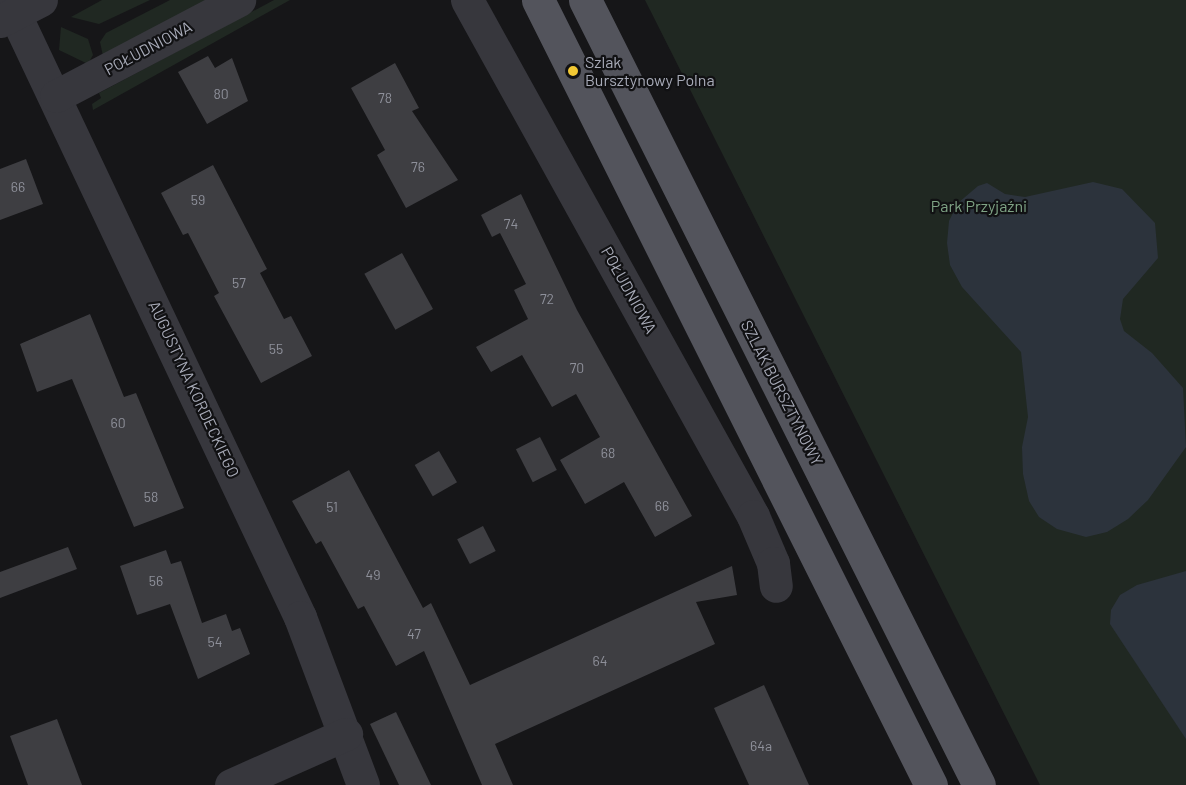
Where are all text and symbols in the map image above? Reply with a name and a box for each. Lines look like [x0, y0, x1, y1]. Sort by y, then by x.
street label: POŁUDNIOWA [101, 17, 195, 79]
place label: Szlak Bursztynowy Polna [585, 52, 715, 90]
marker: Szlak Bursztynowy Polna [566, 64, 580, 78]
house number: 80 [213, 86, 229, 102]
house number: 78 [378, 90, 392, 106]
house number: 76 [411, 159, 425, 175]
house number: 66 [11, 179, 25, 195]
house number: 59 [191, 192, 205, 208]
park label: Park Przyjaźni [931, 196, 1027, 216]
house number: 74 [504, 216, 518, 232]
street label: POŁUDNIOWA [597, 243, 661, 337]
house number: 57 [232, 275, 246, 291]
house number: 72 [540, 291, 554, 307]
street label: AUGUSTYNA KORDECKIEGO [145, 298, 243, 480]
street label: SZLAK BURSZTYNOWY [737, 317, 827, 469]
house number: 55 [269, 341, 283, 357]
house number: 70 [570, 360, 584, 376]
house number: 60 [110, 415, 126, 431]
house number: 68 [601, 445, 615, 461]
house number: 58 [144, 489, 158, 505]
house number: 66 [655, 498, 669, 514]
house number: 51 [326, 499, 338, 515]
house number: 49 [365, 567, 381, 583]
house number: 56 [149, 573, 163, 589]
house number: 47 [407, 626, 421, 642]
house number: 54 [208, 634, 222, 650]
house number: 64 [593, 653, 607, 669]
house number: 64a [750, 738, 772, 754]

